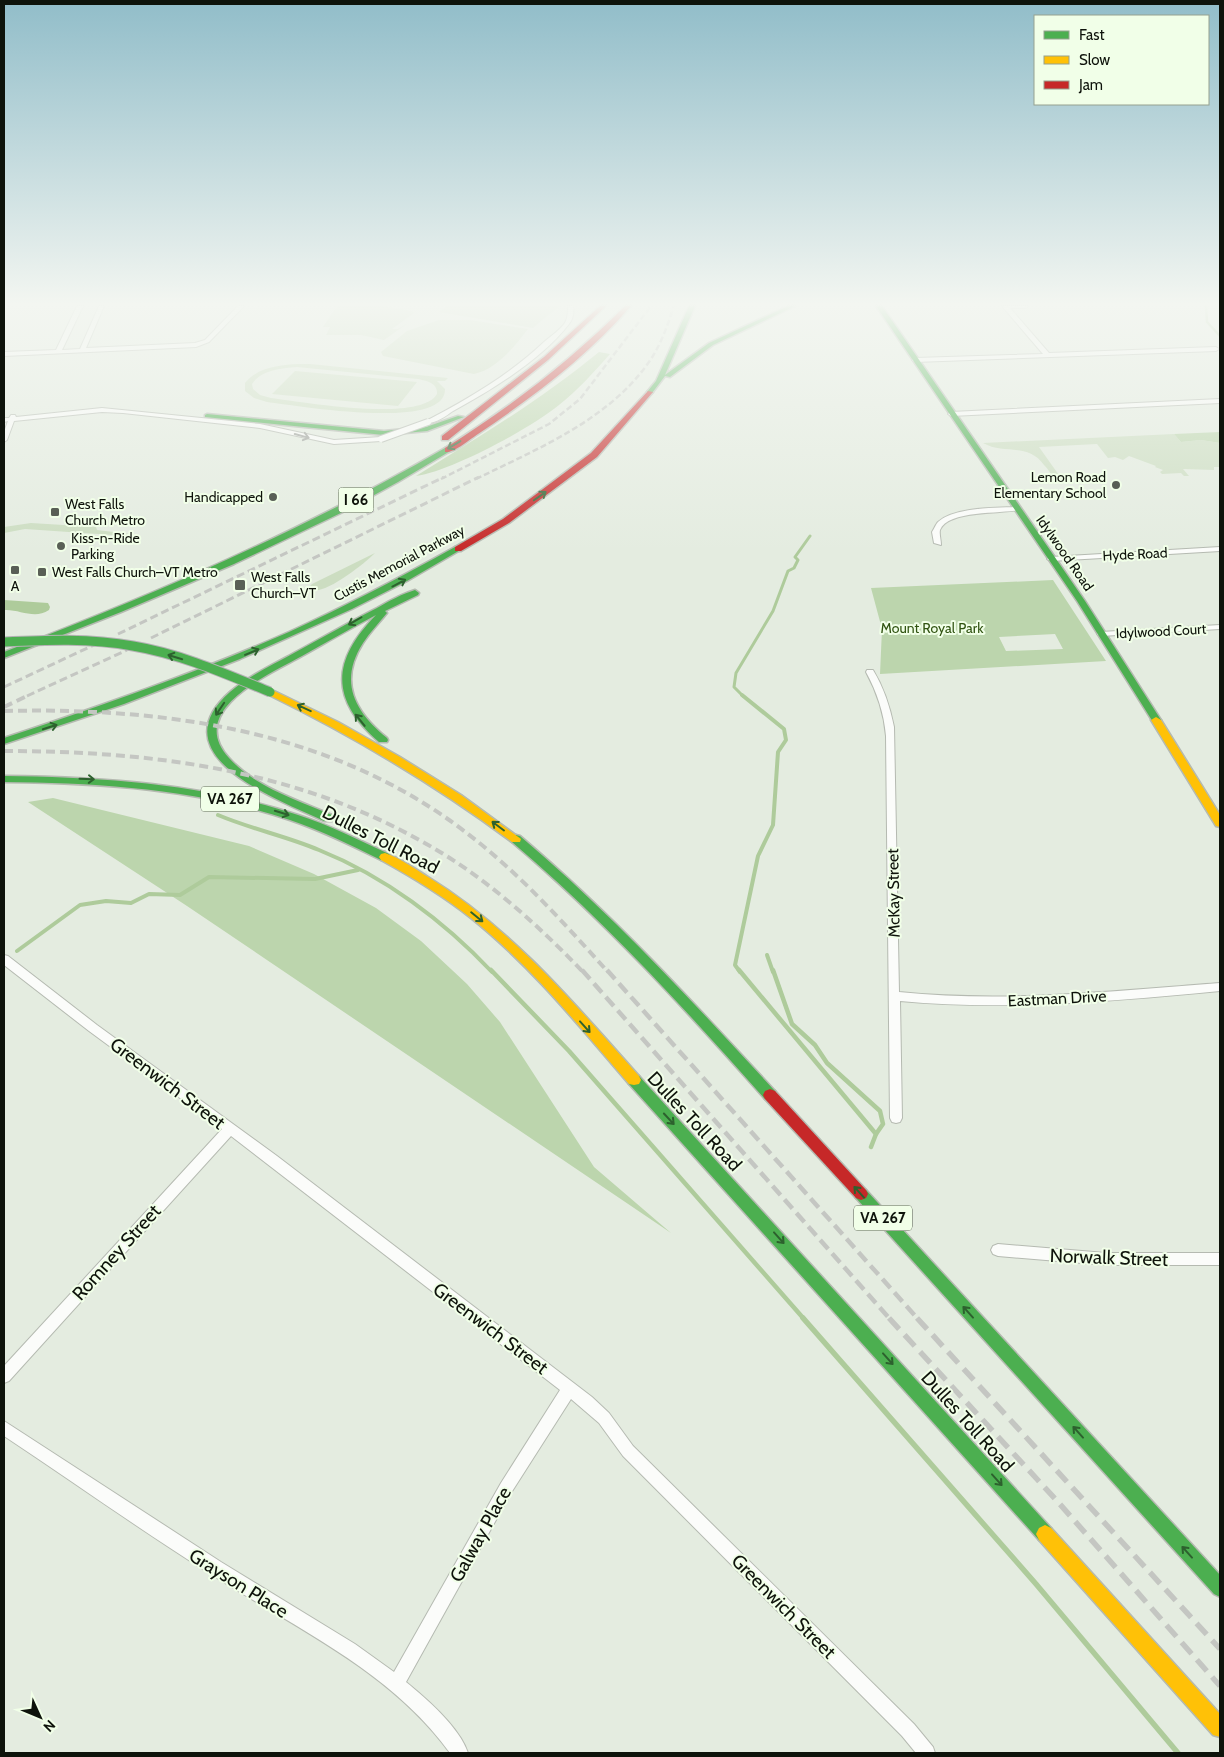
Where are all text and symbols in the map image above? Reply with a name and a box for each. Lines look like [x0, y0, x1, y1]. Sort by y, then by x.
legend [1034, 15, 1209, 105]
text: Fast [1079, 26, 1104, 44]
text: Slow [1079, 51, 1110, 69]
text: Jam [1078, 76, 1103, 94]
one-way arrow [294, 432, 310, 441]
one-way arrow [448, 441, 462, 451]
place label: Lemon Road Elementary School [994, 468, 1107, 502]
marker: Lemon Road Elementary School [1110, 479, 1122, 491]
place label: Handicapped [184, 488, 263, 506]
road number: I 66 [338, 488, 374, 512]
marker: Handicapped [267, 491, 279, 503]
one-way arrow [533, 491, 547, 501]
place label: West Falls Church Metro [65, 495, 145, 529]
marker: West Falls Church Metro [49, 506, 61, 518]
street label: Idylwood Road [1032, 512, 1098, 594]
street label: Custis Memorial Parkway [330, 521, 468, 605]
place label: Kiss-n-Ride Parking [71, 529, 140, 563]
marker: Kiss-n-Ride Parking [55, 540, 67, 552]
street label: Hyde Road [1102, 543, 1168, 565]
place label: West Falls Church–VT Metro [52, 563, 218, 581]
marker: A [9, 564, 21, 576]
marker: West Falls Church–VT Metro [36, 566, 48, 578]
place label: West Falls Church–VT [251, 568, 317, 602]
place label: A [11, 577, 20, 595]
marker: West Falls Church–VT [233, 578, 247, 592]
one-way arrow [391, 578, 406, 588]
one-way arrow [349, 617, 363, 627]
park label: Mount Royal Park [881, 619, 984, 637]
street label: Idylwood Court [1115, 620, 1207, 642]
one-way arrow [244, 646, 259, 656]
one-way arrow [167, 651, 183, 661]
one-way arrow [215, 701, 225, 715]
one-way arrow [297, 703, 312, 712]
one-way arrow [355, 713, 366, 726]
one-way arrow [42, 721, 58, 731]
one-way arrow [79, 775, 95, 784]
road number: VA 267 [201, 786, 259, 812]
street label: Dulles Toll Road [319, 800, 443, 879]
one-way arrow [273, 808, 289, 818]
one-way arrow [491, 821, 505, 831]
street label: McKay Street [883, 848, 904, 938]
one-way arrow [471, 912, 484, 923]
street label: Eastman Drive [1007, 986, 1107, 1011]
one-way arrow [580, 1020, 591, 1033]
street label: Greenwich Street [106, 1033, 230, 1135]
street label: Dulles Toll Road [643, 1067, 747, 1176]
one-way arrow [663, 1112, 675, 1125]
one-way arrow [853, 1185, 865, 1198]
street label: Romney Street [67, 1199, 166, 1305]
road number: VA 267 [854, 1206, 912, 1230]
one-way arrow [773, 1232, 785, 1245]
street label: Norwalk Street [1049, 1244, 1169, 1271]
street label: Greenwich Street [429, 1278, 553, 1380]
one-way arrow [962, 1305, 974, 1318]
one-way arrow [882, 1353, 894, 1366]
street label: Dulles Toll Road [916, 1366, 1019, 1477]
one-way arrow [1072, 1425, 1084, 1438]
one-way arrow [991, 1473, 1003, 1486]
street label: Galway Place [445, 1482, 516, 1586]
street label: Grayson Place [185, 1544, 293, 1623]
one-way arrow [1181, 1545, 1193, 1558]
street label: Greenwich Street [727, 1549, 841, 1664]
north arrow [15, 1692, 65, 1742]
text: N [39, 1716, 59, 1736]

